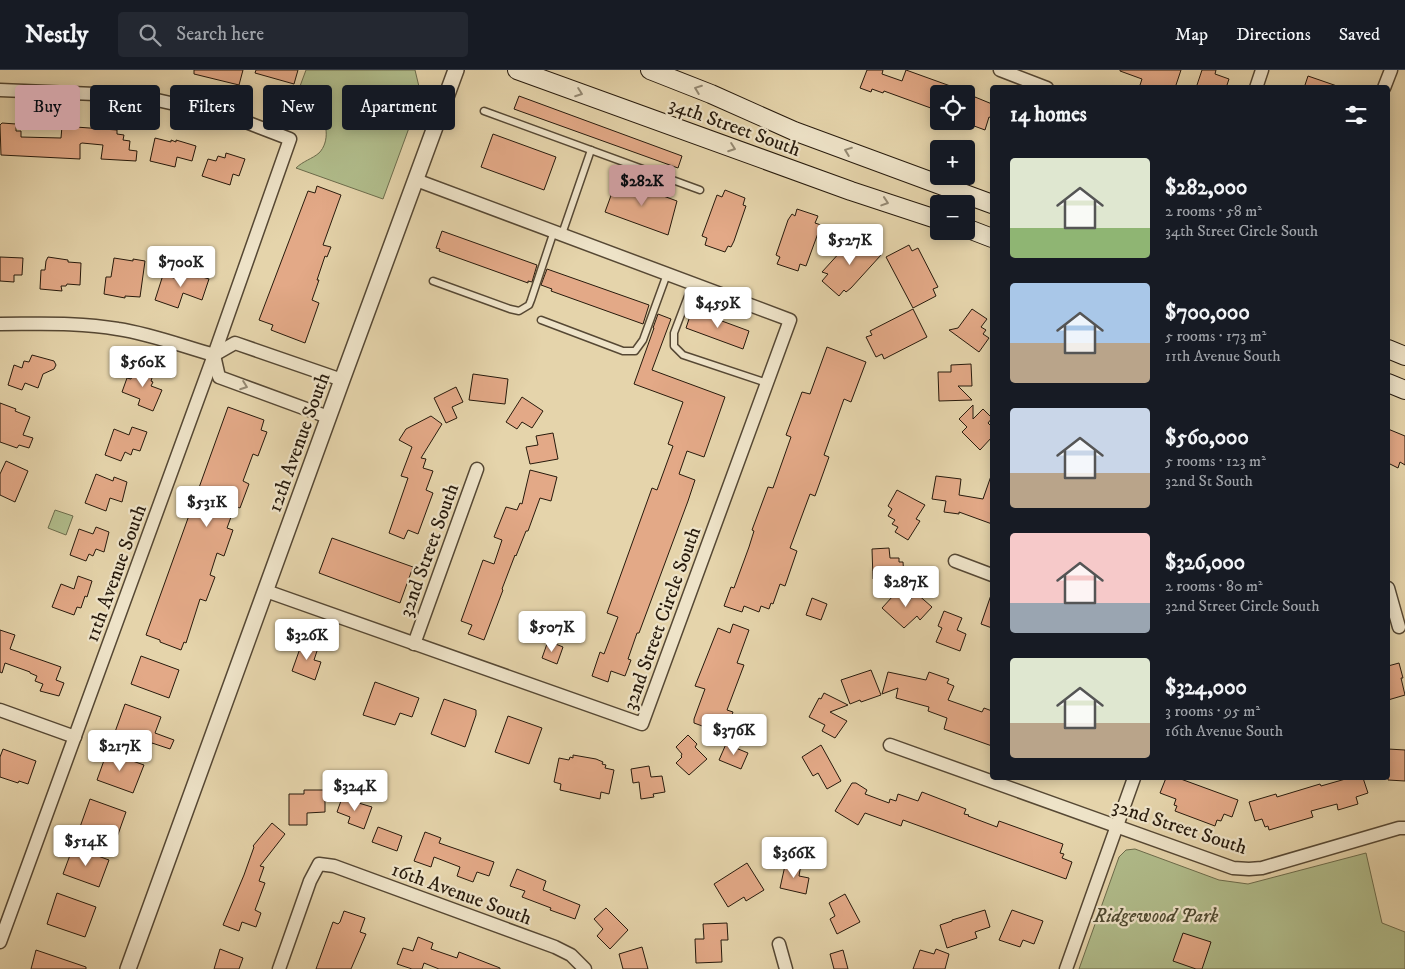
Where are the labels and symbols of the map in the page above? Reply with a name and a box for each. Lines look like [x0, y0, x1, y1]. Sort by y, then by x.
one-way arrow [694, 84, 703, 95]
one-way arrow [575, 87, 583, 97]
street label: 34th Street South [665, 92, 804, 163]
one-way arrow [727, 142, 736, 152]
one-way arrow [844, 147, 853, 157]
pin: $282K [607, 164, 677, 207]
one-way arrow [881, 197, 889, 207]
pin: $527K [815, 224, 885, 266]
pin: $700K [146, 246, 216, 288]
pin: $459K [683, 286, 753, 329]
pin: $560K [108, 346, 178, 388]
street label: 12th Avenue South [263, 369, 336, 516]
one-way arrow [239, 380, 248, 390]
street label: 32nd Street South [394, 480, 465, 621]
pin: $531K [172, 486, 242, 528]
street label: 11th Avenue South [80, 501, 153, 646]
street label: 32nd Street Circle South [618, 523, 707, 714]
pin: $287K [871, 566, 941, 608]
pin: $507K [517, 610, 587, 653]
pin: $326K [272, 618, 342, 661]
pin: $376K [699, 714, 769, 756]
pin: $217K [85, 730, 155, 772]
pin: $324K [320, 770, 390, 812]
street label: 32nd Street South [1109, 794, 1251, 861]
pin: $514K [51, 824, 121, 867]
pin: $366K [759, 836, 829, 879]
street label: 16th Avenue South [388, 857, 536, 932]
park label: Ridgewood Park [1093, 904, 1219, 929]

